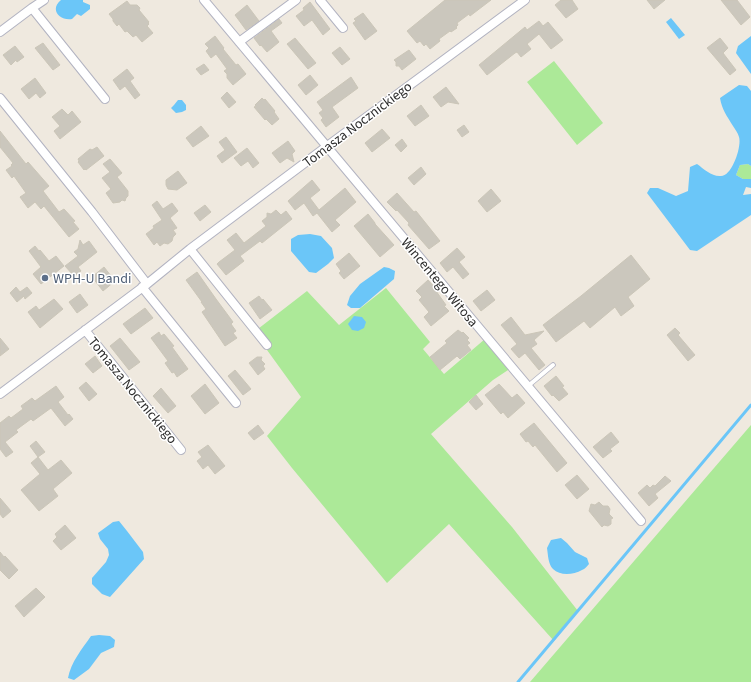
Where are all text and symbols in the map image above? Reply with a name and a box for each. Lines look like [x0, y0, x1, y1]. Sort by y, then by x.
street label: Tomasza Nocznickiego [299, 77, 416, 173]
street label: Wincentego Witosa [396, 234, 483, 332]
place label: WPH-U Bandi [53, 269, 131, 289]
marker: WPH-U Bandi [40, 273, 50, 283]
street label: Tomasza Nocznickiego [83, 333, 182, 448]

